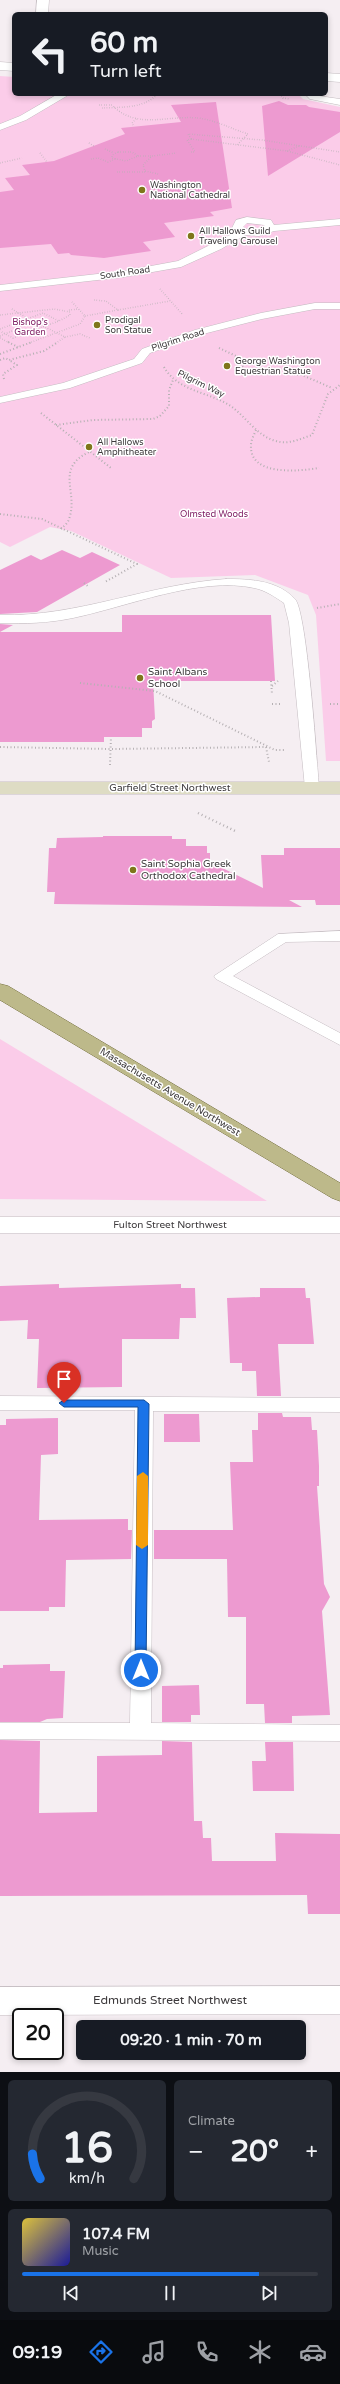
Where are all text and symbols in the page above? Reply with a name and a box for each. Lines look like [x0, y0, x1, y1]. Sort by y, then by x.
text: 60 m [90, 26, 158, 60]
icon: left [24, 28, 76, 80]
text: Turn left [90, 60, 162, 82]
place label: Washington National Cathedral [150, 180, 230, 201]
marker: Washington National Cathedral [137, 185, 147, 195]
place label: All Hallows Guild Traveling Carousel [199, 226, 277, 247]
marker: All Hallows Guild Traveling Carousel [186, 231, 196, 241]
street label: South Road [99, 264, 151, 282]
place label: Prodigal Son Statue [105, 315, 152, 336]
park label: Bishop’s Garden [12, 317, 48, 338]
marker: Prodigal Son Statue [92, 320, 102, 330]
street label: Pilgrim Road [150, 326, 206, 354]
place label: George Washington Equestrian Statue [235, 356, 320, 377]
marker: George Washington Equestrian Statue [222, 361, 232, 371]
street label: Pilgrim Way [176, 368, 226, 400]
place label: All Hallows Amphitheater [97, 437, 157, 458]
marker: All Hallows Amphitheater [84, 442, 94, 452]
park label: Olmsted Woods [180, 509, 248, 520]
place label: Saint Albans School [148, 666, 208, 690]
marker: Saint Albans School [135, 673, 145, 683]
street label: Garfield Street Northwest [109, 782, 231, 794]
place label: Saint Sophia Greek Orthodox Cathedral [141, 858, 235, 882]
marker: Saint Sophia Greek Orthodox Cathedral [128, 865, 138, 875]
street label: Massachusetts Avenue Northwest [98, 1045, 242, 1139]
street label: Fulton Street Northwest [113, 1219, 227, 1231]
pin [47, 1362, 81, 1403]
icon: arrive [53, 1368, 75, 1390]
position arrow [120, 1649, 162, 1691]
street label: Edmunds Street Northwest [93, 1993, 247, 2007]
speed limit sign: 20 [12, 2008, 64, 2060]
text: 09:20 · 1 min · 70 m [120, 2031, 262, 2049]
text: Climate [188, 2113, 235, 2129]
text: 16 [61, 2123, 113, 2173]
text: 20° [230, 2133, 279, 2170]
text: − [188, 2139, 204, 2165]
text: + [306, 2139, 318, 2165]
text: km/h [69, 2169, 105, 2186]
text: 107.4 FM [82, 2225, 150, 2243]
text: Music [82, 2243, 119, 2259]
icon: previous [60, 2282, 82, 2304]
icon: pause [159, 2282, 181, 2304]
icon: next [258, 2282, 280, 2304]
icon: directions [87, 2338, 115, 2366]
icon: music [140, 2338, 168, 2366]
icon: phone [193, 2338, 221, 2366]
icon: climate [246, 2338, 274, 2366]
icon: car [299, 2338, 327, 2366]
text: 09:19 [13, 2341, 62, 2363]

